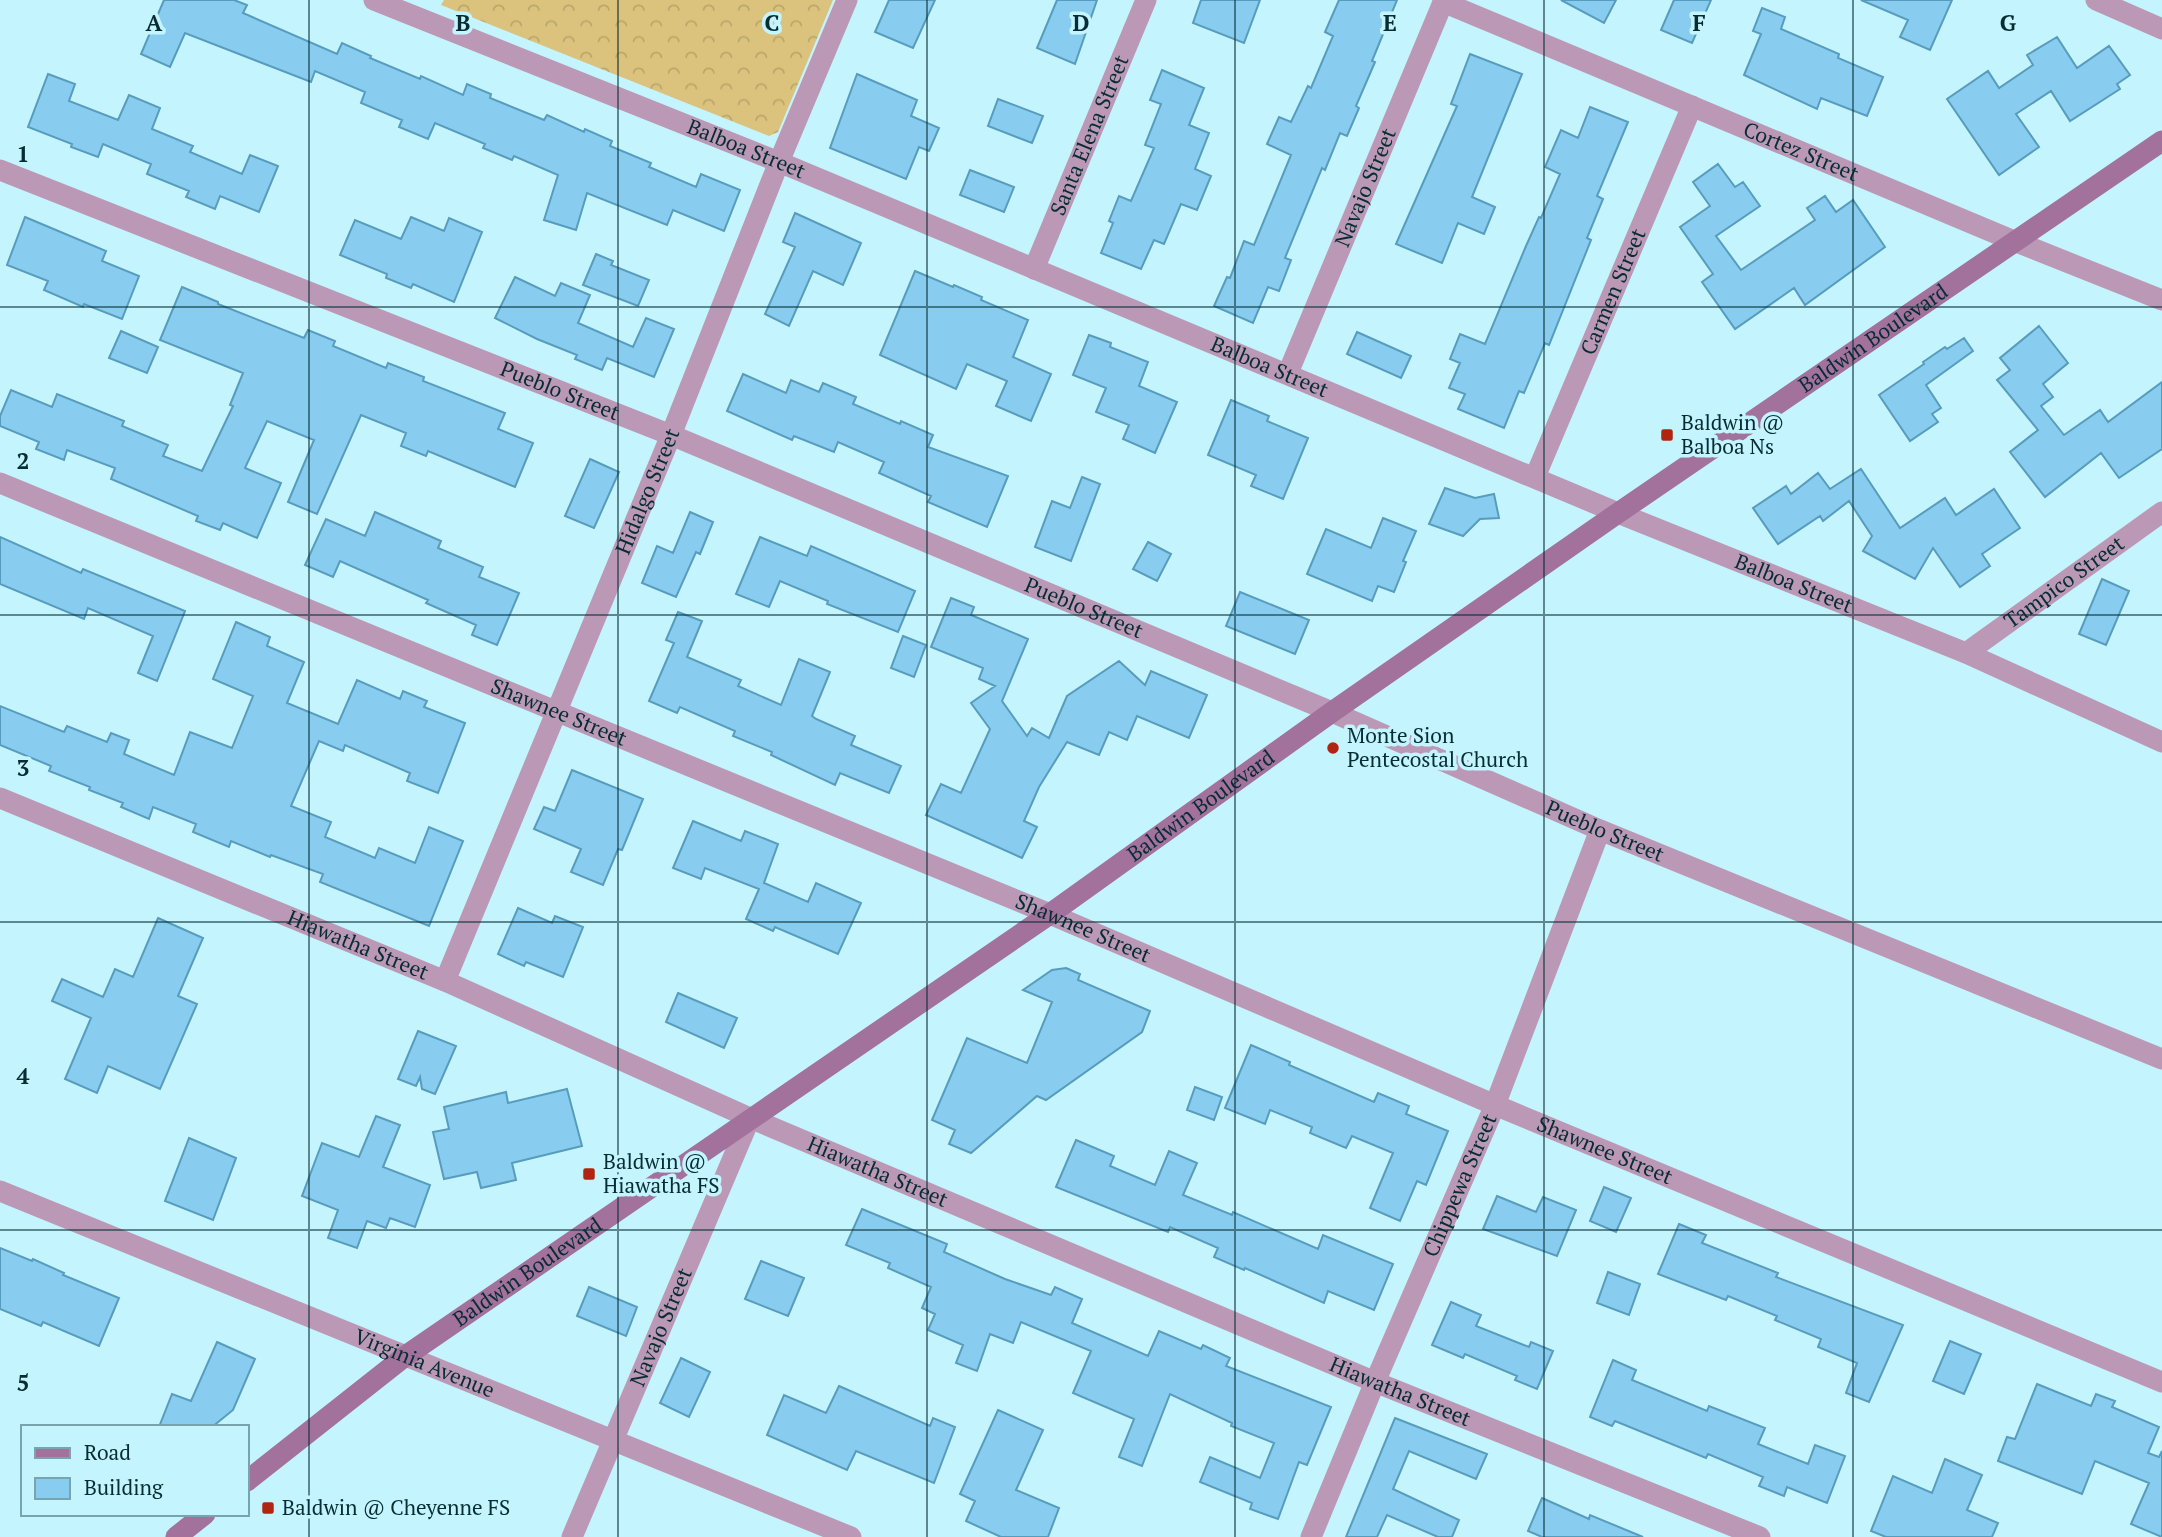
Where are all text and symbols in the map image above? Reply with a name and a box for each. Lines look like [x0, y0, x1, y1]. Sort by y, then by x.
text: A [146, 7, 163, 38]
text: B [456, 7, 471, 38]
text: C [765, 7, 780, 38]
text: D [1073, 7, 1090, 38]
text: E [1383, 7, 1397, 38]
text: F [1692, 7, 1706, 38]
text: G [2000, 7, 2017, 38]
street label: Santa Elena Street [1043, 50, 1135, 219]
street label: Balboa Street [684, 112, 810, 185]
street label: Cortez Street [1739, 114, 1863, 187]
street label: Navajo Street [1327, 123, 1402, 251]
text: 1 [17, 138, 30, 169]
street label: Carmen Street [1573, 224, 1652, 359]
street label: Baldwin Boulevard [1793, 276, 1953, 398]
street label: Balboa Street [1207, 329, 1333, 403]
street label: Pueblo Street [497, 354, 624, 426]
place label: Baldwin @ Balboa Ns [1681, 408, 1784, 460]
street label: Hidalgo Street [608, 424, 685, 558]
marker: Baldwin @ Balboa Ns [1659, 427, 1675, 443]
text: 2 [17, 445, 30, 476]
street label: Tampico Street [1998, 529, 2129, 634]
street label: Balboa Street [1731, 546, 1857, 619]
street label: Pueblo Street [1021, 570, 1148, 644]
street label: Shawnee Street [487, 671, 631, 752]
place label: Monte Sion Pentecostal Church [1347, 721, 1528, 773]
marker: Monte Sion Pentecostal Church [1325, 740, 1341, 756]
street label: Baldwin Boulevard [1121, 743, 1280, 867]
text: 3 [17, 752, 30, 783]
street label: Pueblo Street [1542, 793, 1669, 868]
street label: Shawnee Street [1012, 886, 1155, 969]
street label: Hiawatha Street [284, 903, 433, 986]
text: 4 [17, 1060, 30, 1091]
street label: Chippewa Street [1416, 1109, 1503, 1261]
street label: Shawnee Street [1533, 1109, 1677, 1190]
street label: Hiawatha Street [803, 1129, 953, 1213]
place label: Baldwin @ Hiawatha FS [603, 1147, 720, 1199]
marker: Baldwin @ Hiawatha FS [581, 1166, 597, 1182]
street label: Baldwin Boulevard [447, 1210, 607, 1332]
street label: Navajo Street [623, 1263, 698, 1390]
street label: Virginia Avenue [350, 1322, 499, 1404]
street label: Hiawatha Street [1326, 1349, 1475, 1432]
text: 5 [17, 1367, 30, 1398]
legend [21, 1425, 248, 1516]
text: Road [84, 1438, 131, 1466]
text: Building [84, 1473, 164, 1501]
place label: Baldwin @ Cheyenne FS [282, 1493, 510, 1521]
marker: Baldwin @ Cheyenne FS [260, 1500, 276, 1516]

